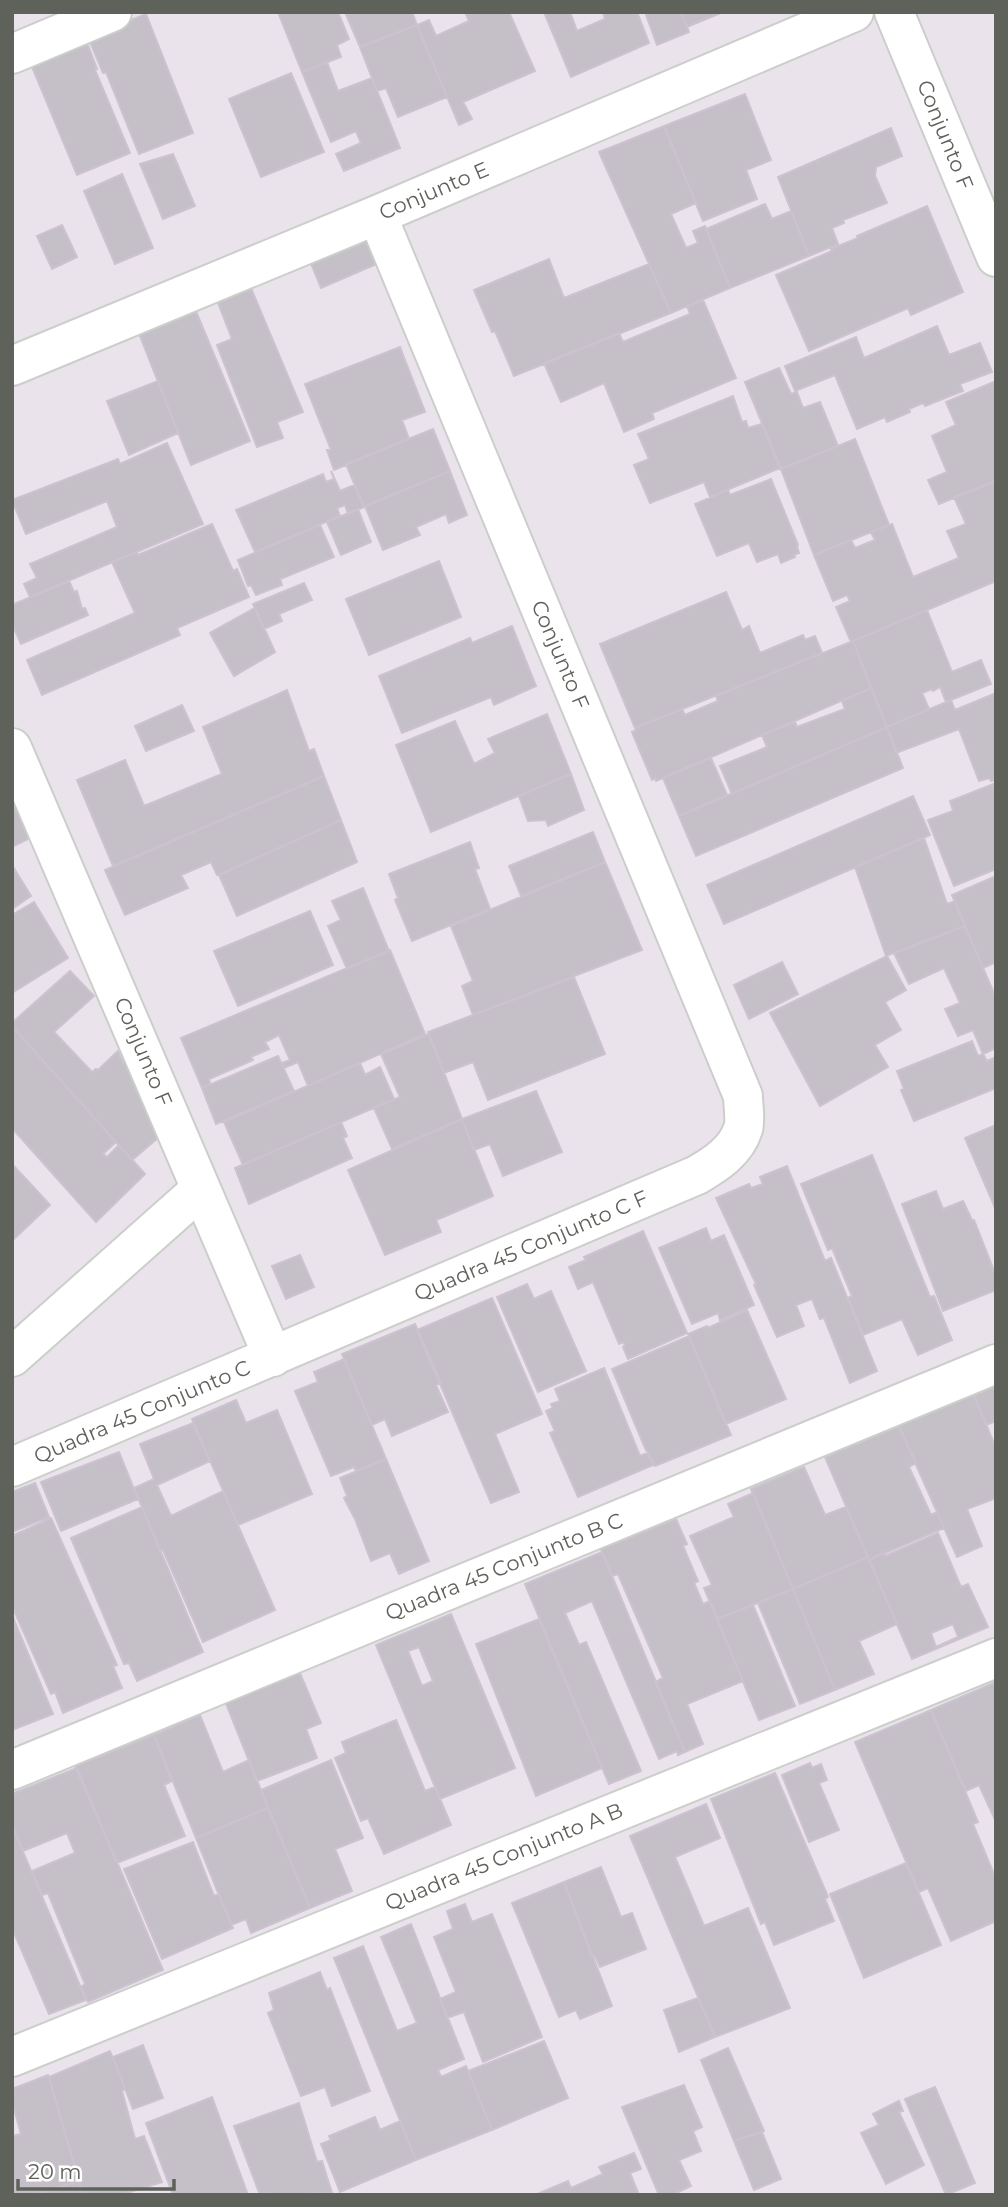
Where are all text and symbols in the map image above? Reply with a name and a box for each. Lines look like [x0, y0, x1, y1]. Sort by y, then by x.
street label: Conjunto F [912, 76, 979, 193]
street label: Conjunto E [375, 156, 492, 225]
street label: Conjunto F [526, 597, 595, 713]
street label: Conjunto F [109, 994, 178, 1110]
street label: Quadra 45 Conjunto C F [410, 1185, 651, 1306]
street label: Quadra 45 Conjunto C [30, 1355, 254, 1468]
street label: Quadra 45 Conjunto B C [381, 1507, 626, 1626]
street label: Quadra 45 Conjunto A B [381, 1797, 626, 1916]
scale bar [18, 2148, 173, 2192]
text: 20 m [28, 2159, 82, 2184]

